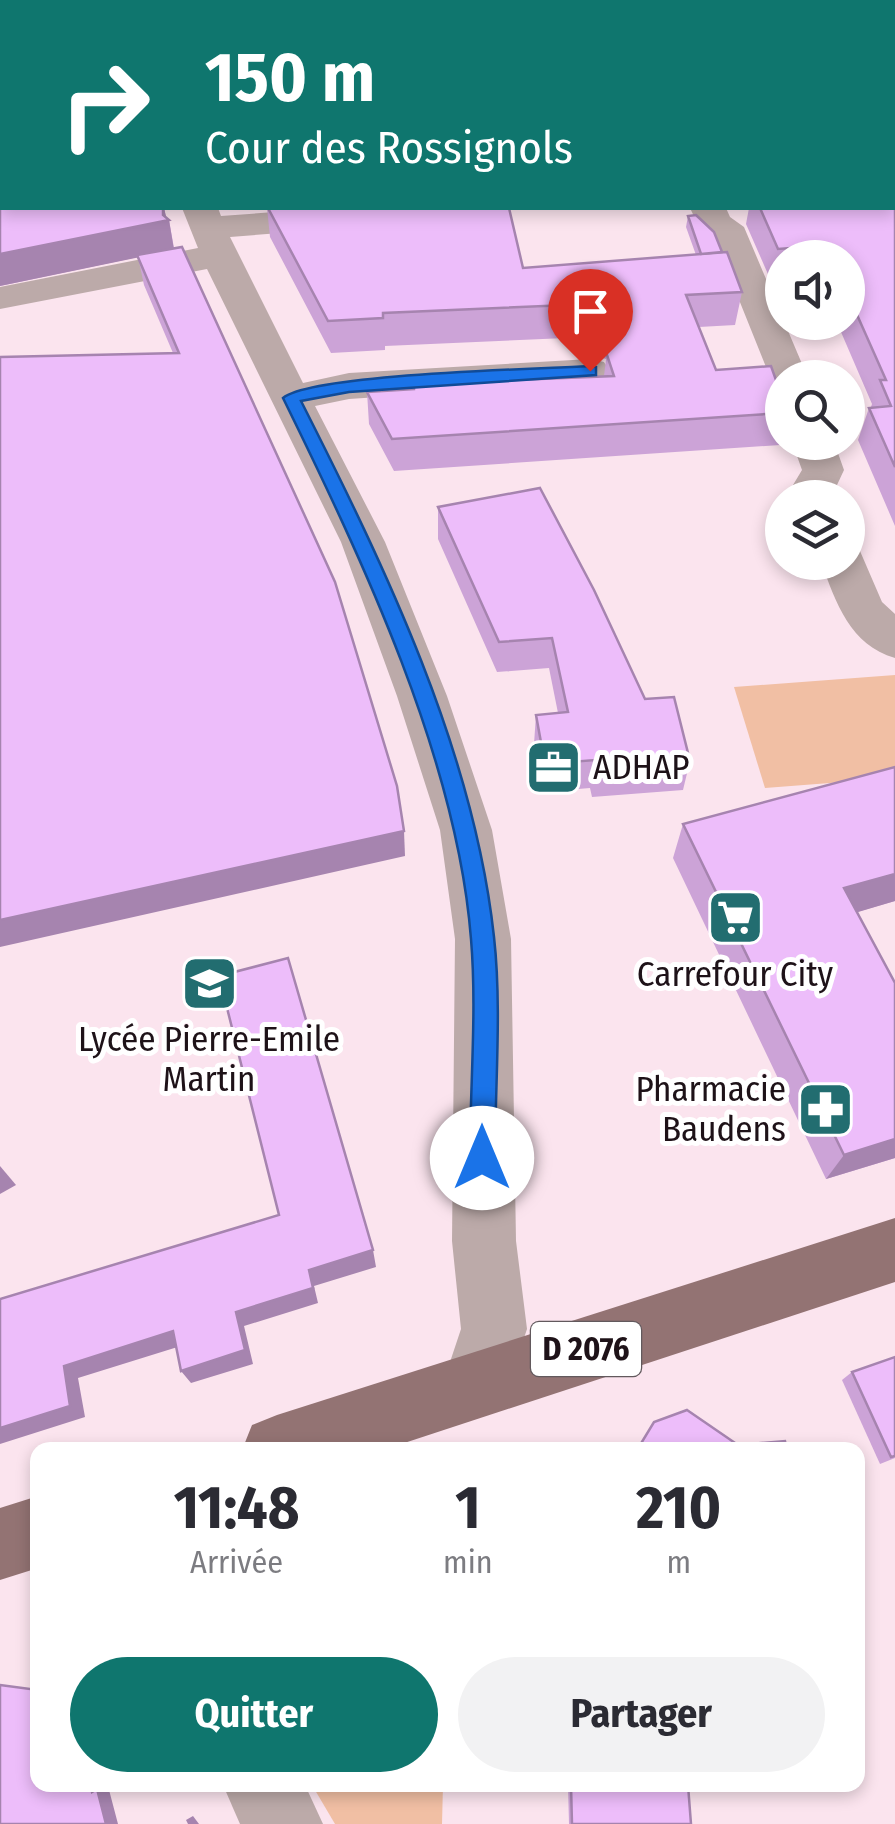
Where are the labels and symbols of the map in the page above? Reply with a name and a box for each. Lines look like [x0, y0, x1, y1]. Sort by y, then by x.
pin [548, 269, 633, 372]
office icon: ADHAP [524, 737, 584, 797]
place label: ADHAP [593, 746, 690, 788]
supermarket icon: Carrefour City [705, 888, 765, 948]
school or university icon: Lycée Pierre-Emile Martin [179, 953, 239, 1013]
place label: Carrefour City [637, 953, 834, 995]
place label: Lycée Pierre-Emile Martin [78, 1018, 340, 1100]
place label: Pharmacie Baudens [635, 1068, 786, 1150]
pharmacy icon: Pharmacie Baudens [795, 1079, 855, 1139]
position arrow [430, 1106, 534, 1210]
road number: D 2076 [531, 1322, 641, 1376]

